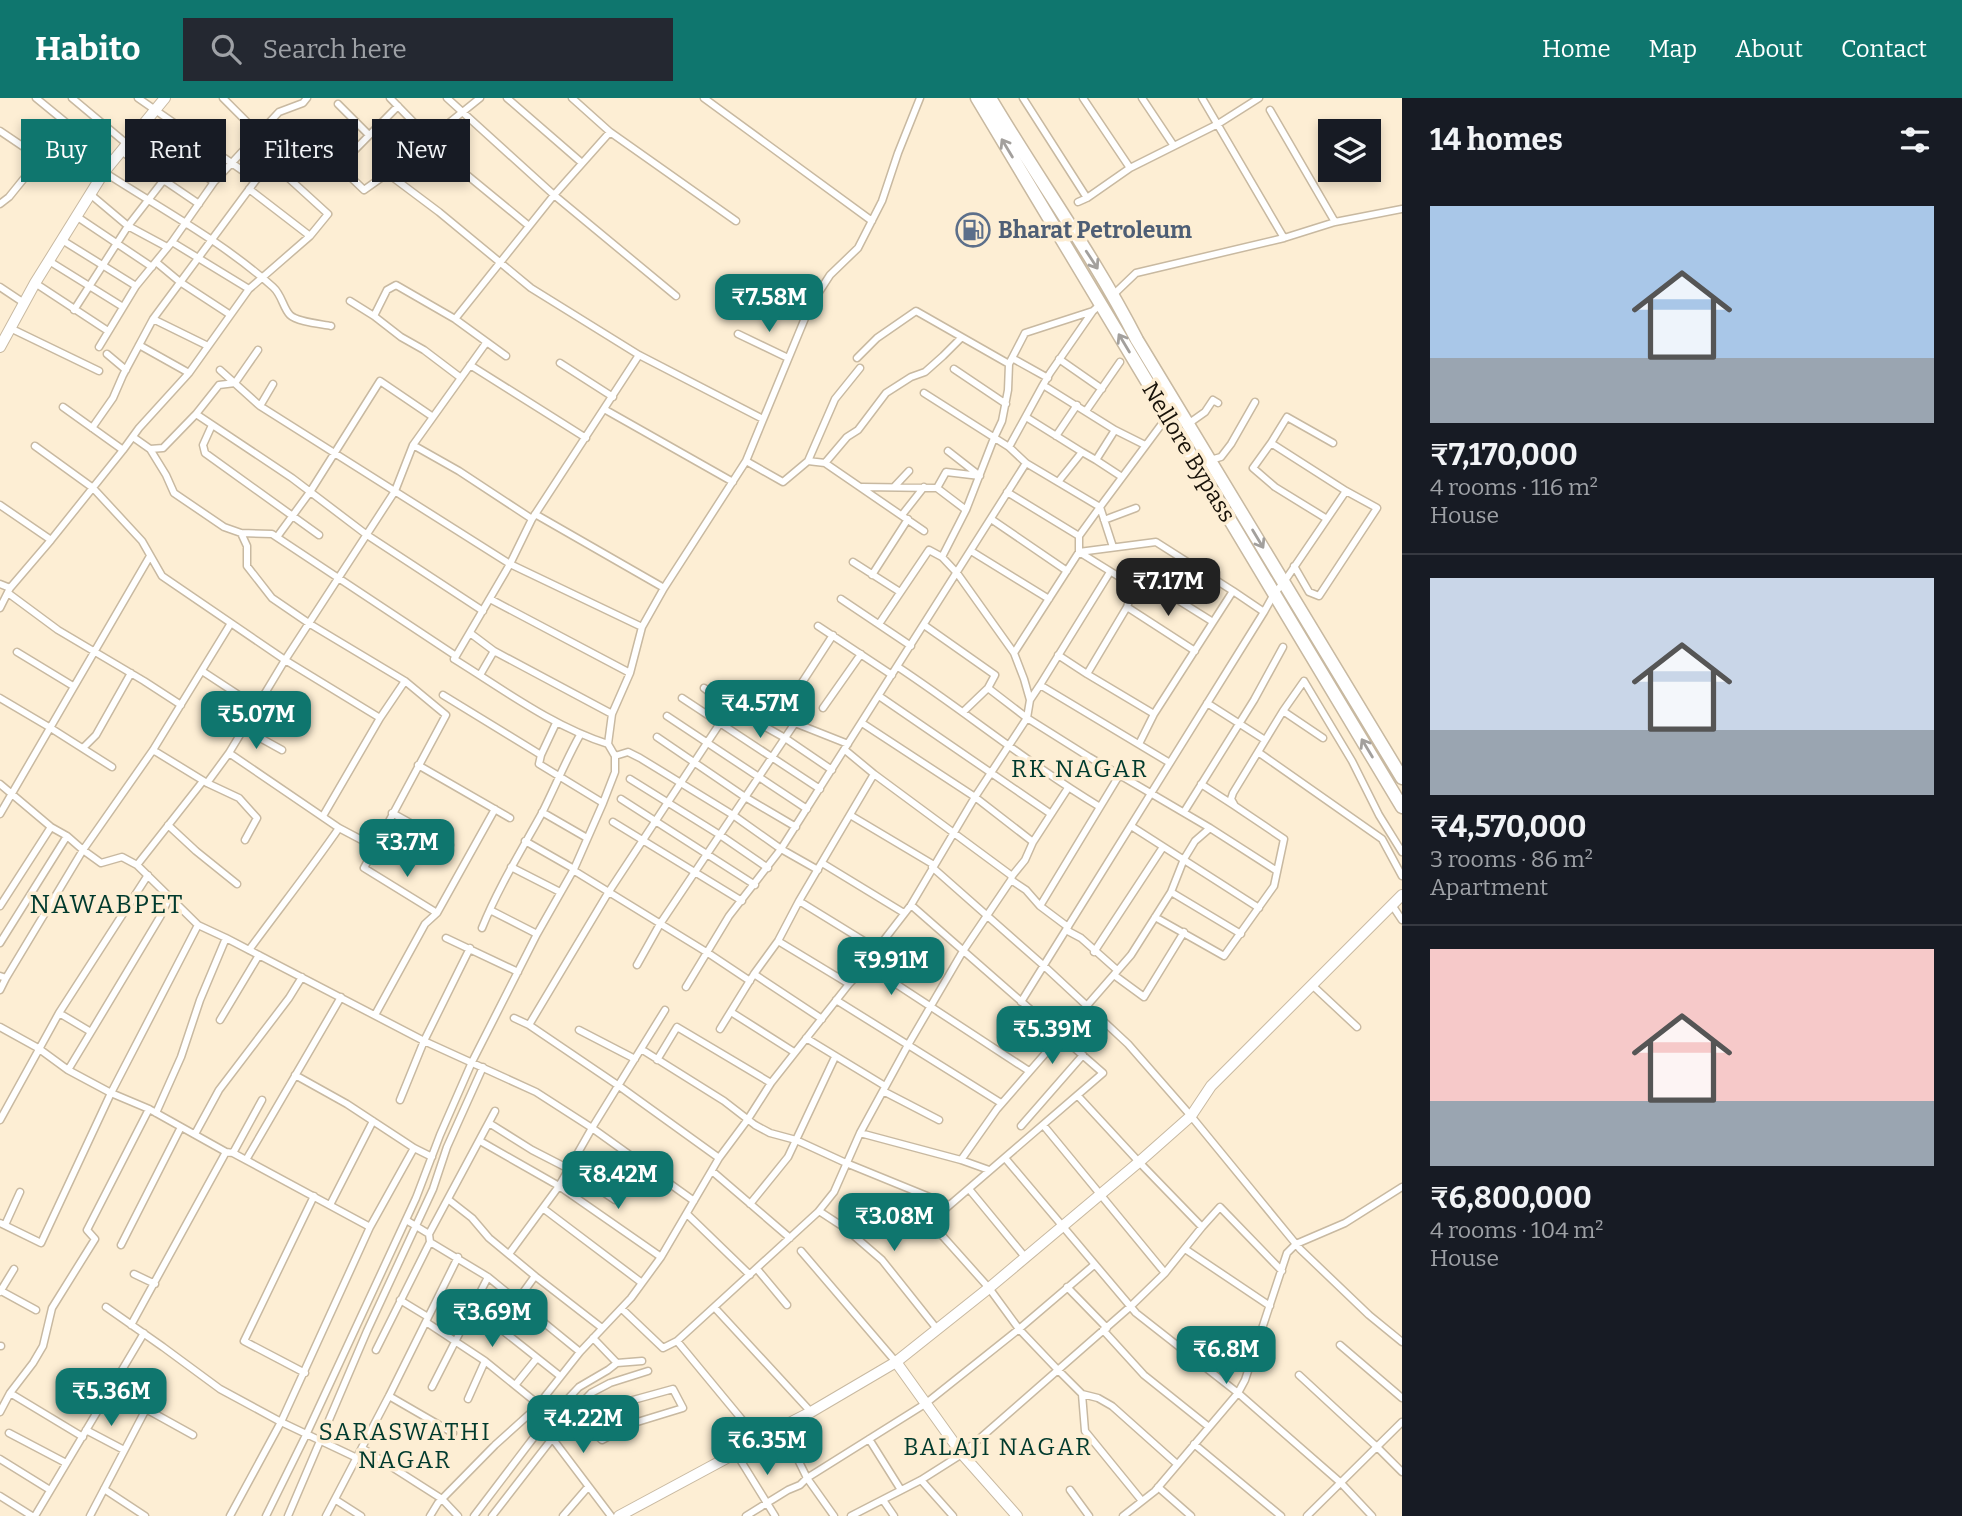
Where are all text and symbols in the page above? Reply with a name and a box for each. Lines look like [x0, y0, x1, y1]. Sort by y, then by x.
search box [183, 18, 673, 81]
text: Habito [35, 29, 141, 69]
icon: search [207, 30, 245, 68]
text: Search here [263, 34, 407, 65]
text: Home [1542, 35, 1611, 63]
text: Map [1649, 35, 1697, 63]
text: About [1735, 35, 1803, 63]
text: Contact [1841, 35, 1927, 63]
chip: Buy [21, 119, 111, 182]
chip: Rent [125, 119, 226, 182]
chip: Filters [240, 119, 358, 182]
chip: New [372, 119, 470, 182]
map controls [1318, 119, 1381, 182]
button: layers [1318, 119, 1381, 182]
icon: filters [1896, 121, 1934, 159]
text: 14 homes [1430, 122, 1563, 158]
one-way arrow [999, 139, 1013, 159]
fuel station icon: Bharat Petroleum [954, 211, 992, 249]
place label: Bharat Petroleum [998, 216, 1192, 244]
one-way arrow [1085, 249, 1099, 269]
icon: home [1619, 252, 1745, 378]
pin: ₹7.58M [712, 274, 826, 334]
text: ₹7.58M [731, 283, 807, 311]
one-way arrow [1117, 333, 1131, 353]
street label: Nellore Bypass [1136, 377, 1242, 527]
text: ₹7,170,000 [1430, 437, 1578, 473]
text: 4 rooms · 116 m² [1430, 473, 1598, 501]
text: House [1430, 501, 1499, 529]
one-way arrow [1251, 529, 1265, 549]
pin: ₹7.17M [1111, 559, 1225, 618]
text: ₹7.17M [1132, 567, 1204, 595]
icon: home [1619, 624, 1745, 750]
pin: ₹4.57M [703, 680, 817, 740]
text: ₹4.57M [721, 689, 799, 717]
pin: ₹5.07M [199, 692, 313, 751]
text: ₹5.07M [217, 700, 295, 728]
one-way arrow [1360, 739, 1374, 759]
district label: RK NAGAR [1011, 755, 1149, 783]
text: ₹4,570,000 [1430, 809, 1587, 845]
pin: ₹3.7M [358, 820, 456, 879]
text: ₹3.7M [375, 828, 439, 856]
text: 3 rooms · 86 m² [1430, 845, 1593, 873]
text: Apartment [1430, 873, 1548, 901]
district label: NAWABPET [30, 889, 184, 920]
pin: ₹9.91M [834, 937, 948, 997]
text: ₹9.91M [853, 946, 929, 974]
icon: home [1619, 995, 1745, 1121]
pin: ₹5.39M [995, 1006, 1109, 1066]
text: ₹5.39M [1013, 1015, 1091, 1043]
pin: ₹8.42M [561, 1152, 675, 1211]
text: ₹8.42M [578, 1160, 658, 1188]
text: ₹6,800,000 [1430, 1180, 1592, 1216]
pin: ₹3.08M [837, 1194, 951, 1253]
text: ₹3.08M [854, 1202, 934, 1230]
text: 4 rooms · 104 m² [1430, 1216, 1603, 1244]
text: House [1430, 1244, 1499, 1272]
pin: ₹3.69M [435, 1290, 549, 1349]
text: ₹3.69M [453, 1298, 531, 1326]
pin: ₹6.8M [1177, 1326, 1275, 1386]
text: ₹6.8M [1193, 1335, 1259, 1363]
pin: ₹5.36M [54, 1368, 168, 1428]
text: ₹5.36M [72, 1377, 150, 1405]
pin: ₹4.22M [526, 1396, 640, 1455]
text: ₹4.22M [543, 1404, 623, 1432]
district label: SARASWATHI NAGAR [318, 1418, 492, 1474]
pin: ₹6.35M [710, 1418, 824, 1477]
text: ₹6.35M [727, 1426, 807, 1454]
district label: BALAJI NAGAR [903, 1433, 1093, 1461]

